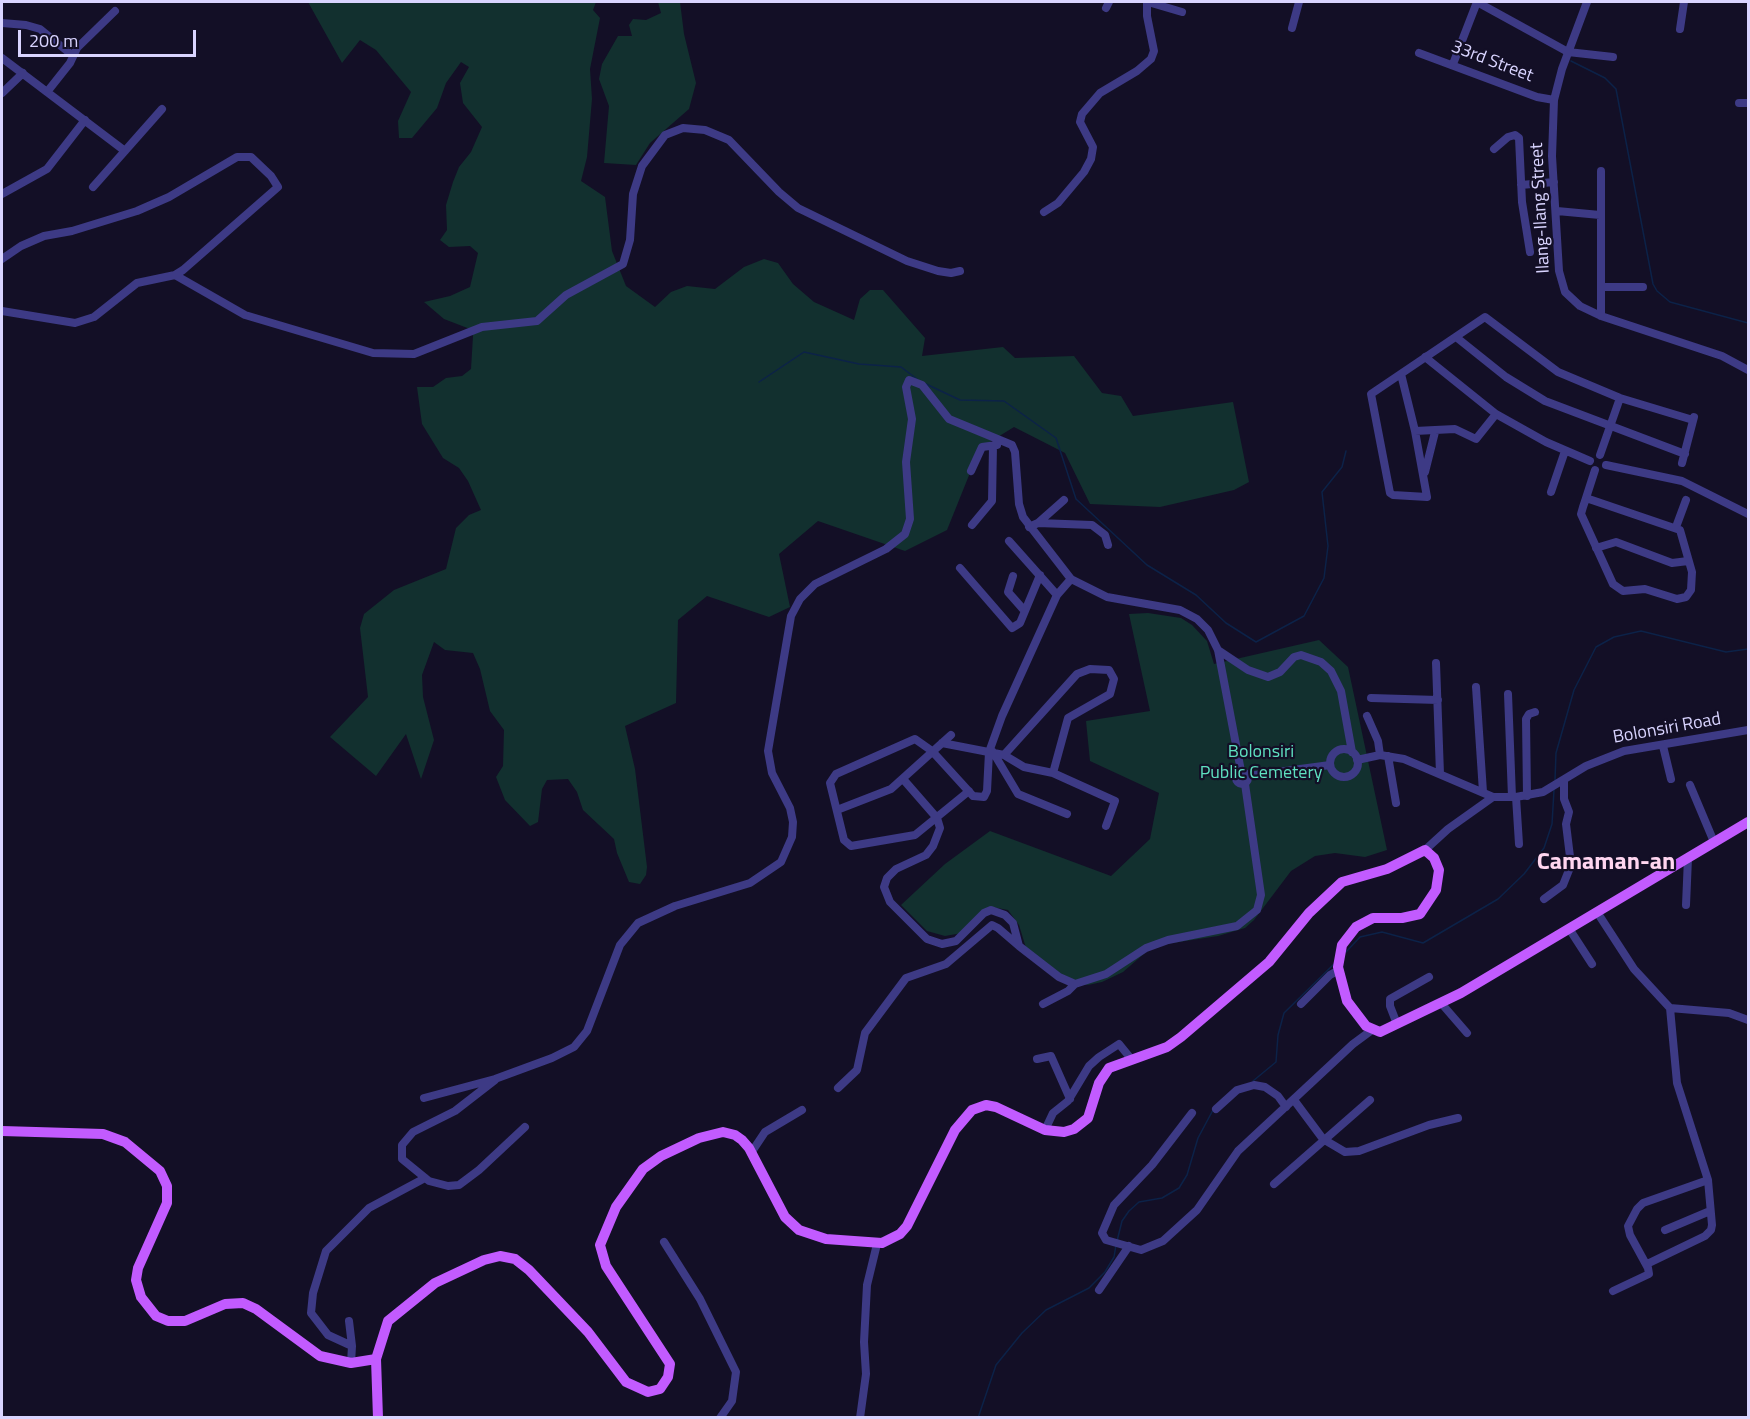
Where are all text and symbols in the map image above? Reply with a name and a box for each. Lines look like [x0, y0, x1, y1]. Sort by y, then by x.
scale bar [21, 18, 200, 56]
text: 200 m [29, 27, 78, 54]
street label: 33rd Street [1448, 37, 1536, 87]
street label: Ilang-Ilang Street [1527, 142, 1555, 274]
street label: Bolonsiri Road [1611, 709, 1723, 749]
park label: Bolonsiri Public Cemetery [1200, 742, 1322, 784]
district label: Camaman-an [1537, 849, 1675, 877]

